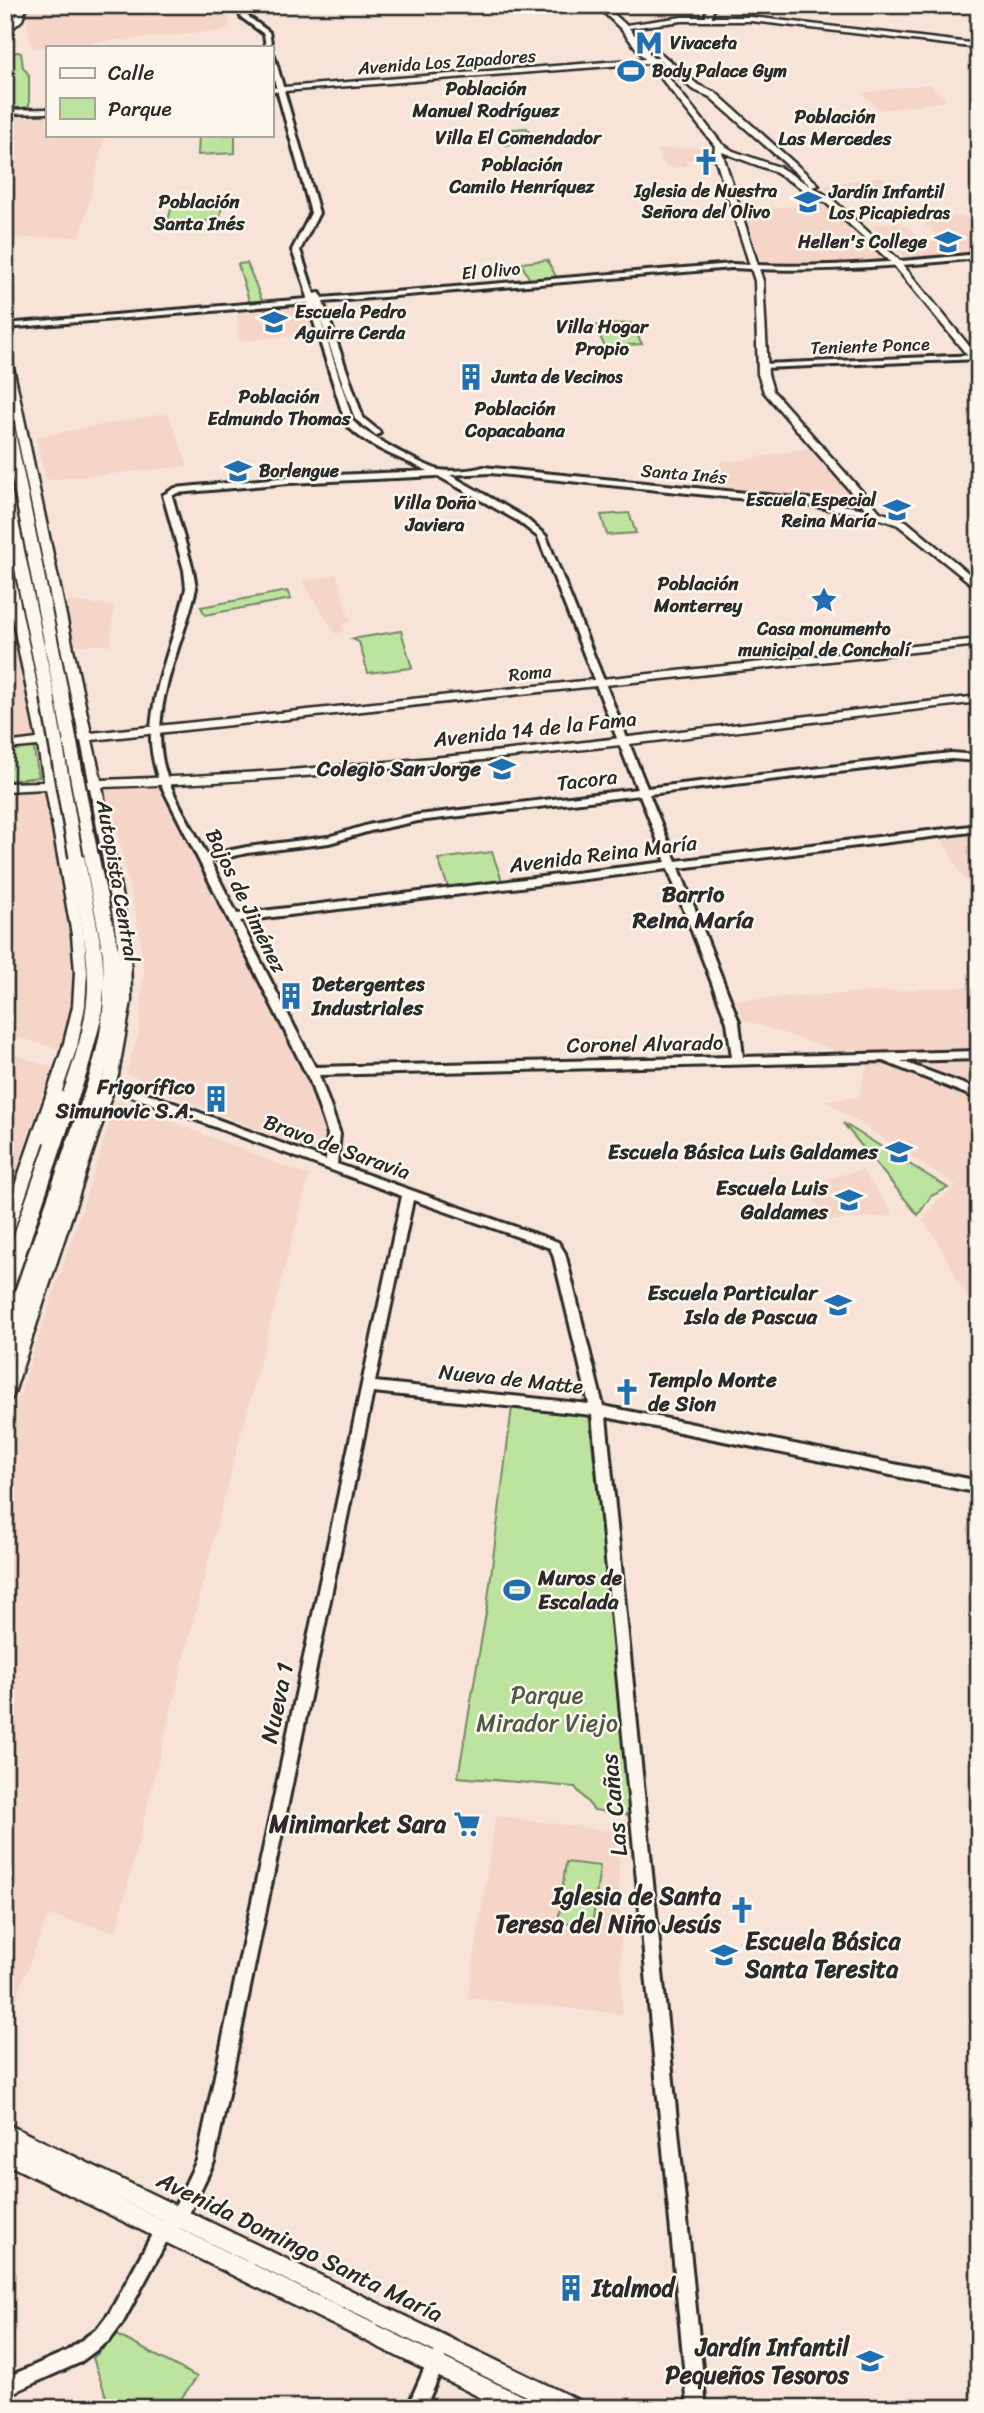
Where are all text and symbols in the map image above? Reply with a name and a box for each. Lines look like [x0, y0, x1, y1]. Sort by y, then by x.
place label: Vivaceta [670, 27, 737, 59]
metro station icon: Vivaceta [634, 28, 664, 58]
street label: Avenida Los Zapadores [356, 40, 538, 84]
legend [46, 46, 273, 136]
text: Calle [108, 54, 155, 92]
place label: Body Palace Gym [652, 55, 787, 87]
sports icon: Body Palace Gym [616, 56, 646, 86]
district label: Población Manuel Rodríguez [411, 72, 561, 127]
text: Parque [108, 90, 172, 128]
district label: Población Las Mercedes [779, 100, 893, 155]
district label: Villa El Comendador [435, 121, 603, 154]
church icon: Iglesia de Nuestra Señora del Olivo [691, 147, 721, 177]
district label: Población Camilo Henríquez [448, 148, 596, 203]
place label: Iglesia de Nuestra Señora del Olivo [634, 175, 777, 228]
place label: Jardín Infantil Los Picapiedras [828, 176, 951, 229]
district label: Población Santa Inés [153, 185, 246, 240]
school or university icon: Jardín Infantil Los Picapiedras [793, 187, 823, 217]
place label: Hellen's College [797, 226, 928, 258]
school or university icon: Hellen's College [933, 227, 963, 257]
street label: El Olivo [460, 252, 522, 290]
place label: Escuela Pedro Aguirre Cerda [294, 296, 407, 349]
school or university icon: Escuela Pedro Aguirre Cerda [259, 307, 289, 337]
district label: Villa Hogar Propio [556, 310, 650, 365]
street label: Teniente Ponce [810, 328, 930, 364]
place label: Junta de Vecinos [491, 361, 623, 393]
building icon: Junta de Vecinos [456, 362, 486, 392]
district label: Población Edmundo Thomas [207, 380, 352, 435]
district label: Población Copacabana [464, 392, 565, 447]
street label: Santa Inés [640, 454, 729, 494]
place label: Borlengue [259, 455, 340, 487]
school or university icon: Borlengue [223, 456, 253, 486]
place label: Escuela Especial Reina María [746, 484, 877, 537]
district label: Villa Doña Javiera [394, 486, 477, 541]
school or university icon: Escuela Especial Reina María [882, 495, 912, 525]
district label: Población Monterrey [653, 567, 743, 622]
place icon: Casa monumento municipal de Conchalí [809, 585, 839, 615]
place label: Casa monumento municipal de Conchalí [737, 613, 913, 666]
street label: Roma [507, 655, 554, 691]
street label: Avenida 14 de la Fama [431, 699, 639, 759]
place label: Colegio San Jorge [316, 750, 481, 788]
school or university icon: Colegio San Jorge [487, 754, 517, 784]
street label: Tacora [555, 757, 620, 803]
street label: Autopista Central [85, 796, 151, 966]
street label: Bajos de Jiménez [194, 822, 298, 980]
street label: Avenida Reina María [506, 824, 699, 884]
district label: Barrio Reina María [632, 874, 755, 941]
place label: Detergentes Industriales [311, 965, 425, 1027]
building icon: Detergentes Industriales [276, 981, 306, 1011]
street label: Coronel Alvarado [566, 1024, 724, 1064]
place label: Frigorífico Simunovic S.A. [55, 1068, 196, 1130]
building icon: Frigorífico Simunovic S.A. [201, 1084, 231, 1114]
street label: Bravo de Saravia [258, 1103, 416, 1191]
place label: Escuela Básica Luis Galdames [608, 1133, 879, 1171]
school or university icon: Escuela Básica Luis Galdames [884, 1137, 914, 1167]
place label: Escuela Luis Galdames [716, 1169, 829, 1231]
school or university icon: Escuela Luis Galdames [834, 1185, 864, 1215]
place label: Escuela Particular Isla de Pascua [647, 1274, 819, 1336]
school or university icon: Escuela Particular Isla de Pascua [823, 1290, 853, 1320]
street label: Nueva de Matte [437, 1353, 585, 1405]
place label: Templo Monte de Sion [648, 1361, 777, 1423]
church icon: Templo Monte de Sion [612, 1377, 642, 1407]
place label: Muros de Escalada [537, 1559, 623, 1621]
sports icon: Muros de Escalada [502, 1575, 532, 1605]
street label: Nueva 1 [248, 1659, 306, 1747]
park label: Parque Mirador Viejo [476, 1674, 618, 1744]
street label: Las Cañas [588, 1751, 640, 1859]
place label: Minimarket Sara [268, 1803, 447, 1845]
supermarket icon: Minimarket Sara [452, 1809, 482, 1839]
place label: Iglesia de Santa Teresa del Niño Jesús [495, 1875, 722, 1945]
church icon: Iglesia de Santa Teresa del Niño Jesús [727, 1895, 757, 1925]
place label: Escuela Básica Santa Teresita [744, 1920, 901, 1990]
school or university icon: Escuela Básica Santa Teresita [709, 1940, 739, 1970]
street label: Avenida Domingo Santa María [149, 2159, 451, 2335]
place label: Italmod [590, 2267, 677, 2309]
building icon: Italmod [556, 2273, 586, 2303]
place label: Jardín Infantil Pequeños Tesoros [665, 2326, 850, 2396]
school or university icon: Jardín Infantil Pequeños Tesoros [855, 2346, 885, 2376]

